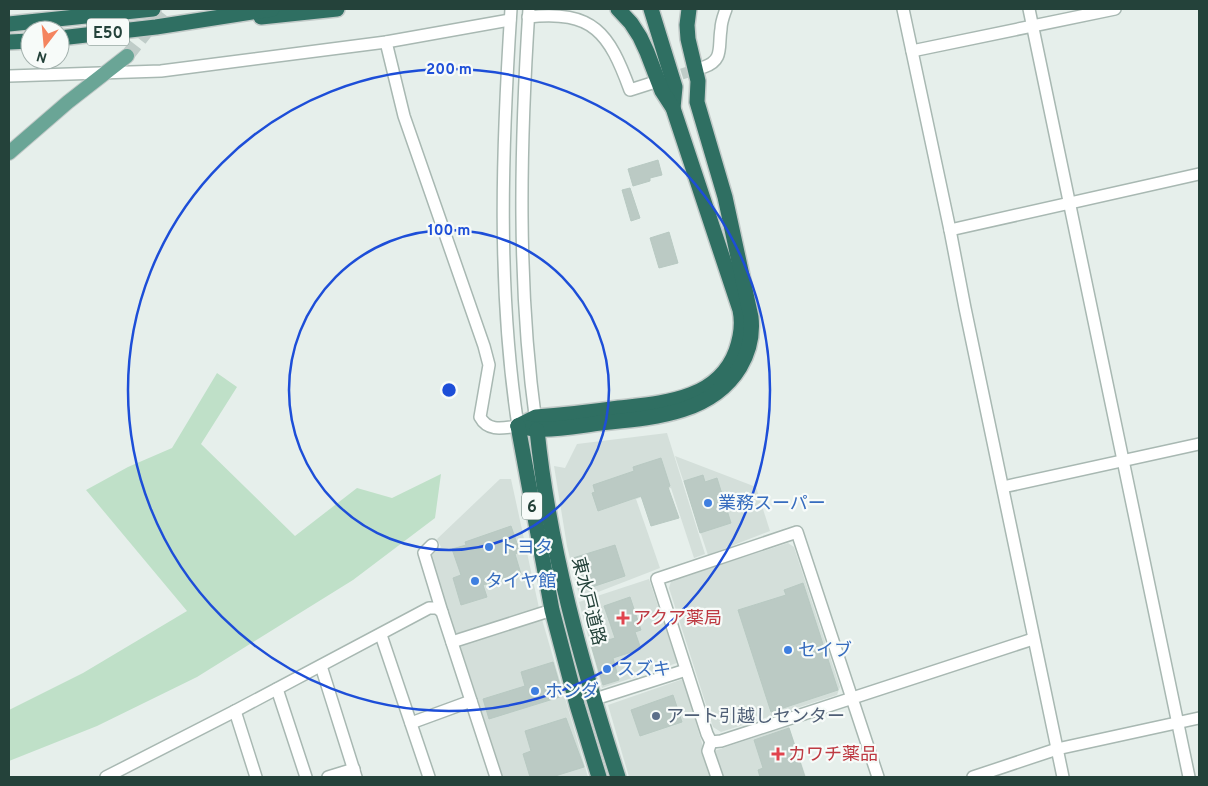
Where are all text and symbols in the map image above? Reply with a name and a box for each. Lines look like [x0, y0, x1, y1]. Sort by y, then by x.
road number: E50 [87, 18, 129, 46]
north arrow [20, 20, 70, 70]
text: N [35, 46, 49, 66]
text: 200 m [426, 61, 472, 80]
text: 100 m [428, 222, 470, 241]
centre of rings [440, 381, 458, 399]
road number: 6 [522, 492, 542, 520]
place label: 業務スーパー [718, 493, 826, 516]
marker: 業務スーパー [702, 497, 714, 509]
place label: トヨタ [499, 537, 553, 560]
marker: トヨタ [483, 541, 495, 553]
street label: 東水戸道路 [565, 555, 610, 648]
place label: タイヤ館 [485, 571, 556, 594]
marker: タイヤ館 [469, 575, 481, 587]
place label: アクア薬局 [633, 608, 722, 631]
marker: アクア薬局 [617, 612, 629, 624]
place label: セイブ [798, 640, 852, 663]
marker: セイブ [782, 644, 794, 656]
place label: スズキ [617, 659, 671, 682]
marker: スズキ [601, 663, 613, 675]
place label: ホンダ [545, 681, 599, 704]
marker: ホンダ [529, 685, 541, 697]
place label: アート引越しセンター [666, 706, 845, 729]
marker: アート引越しセンター [650, 710, 662, 722]
place label: カワチ薬品 [788, 744, 878, 767]
marker: カワチ薬品 [772, 748, 784, 760]

